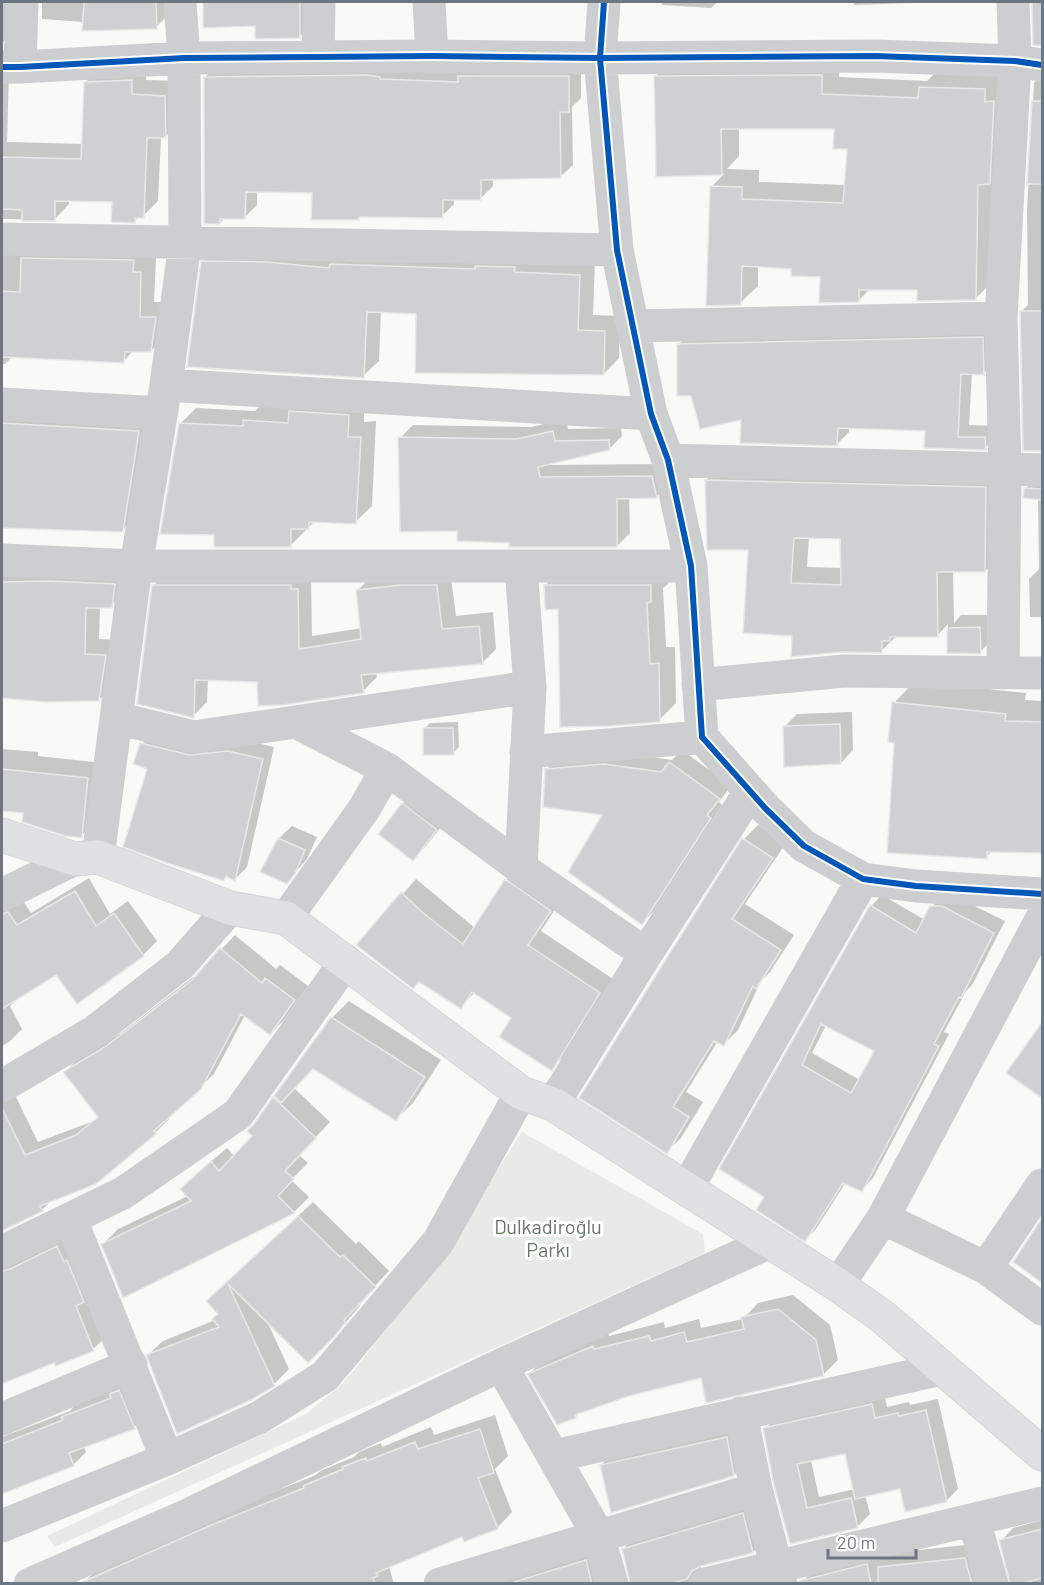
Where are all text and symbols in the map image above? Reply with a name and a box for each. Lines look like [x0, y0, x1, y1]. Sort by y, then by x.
park label: Dulkadiroğlu Parkı [494, 1214, 602, 1261]
scale bar [828, 1522, 916, 1560]
text: 20 m [837, 1531, 875, 1553]

